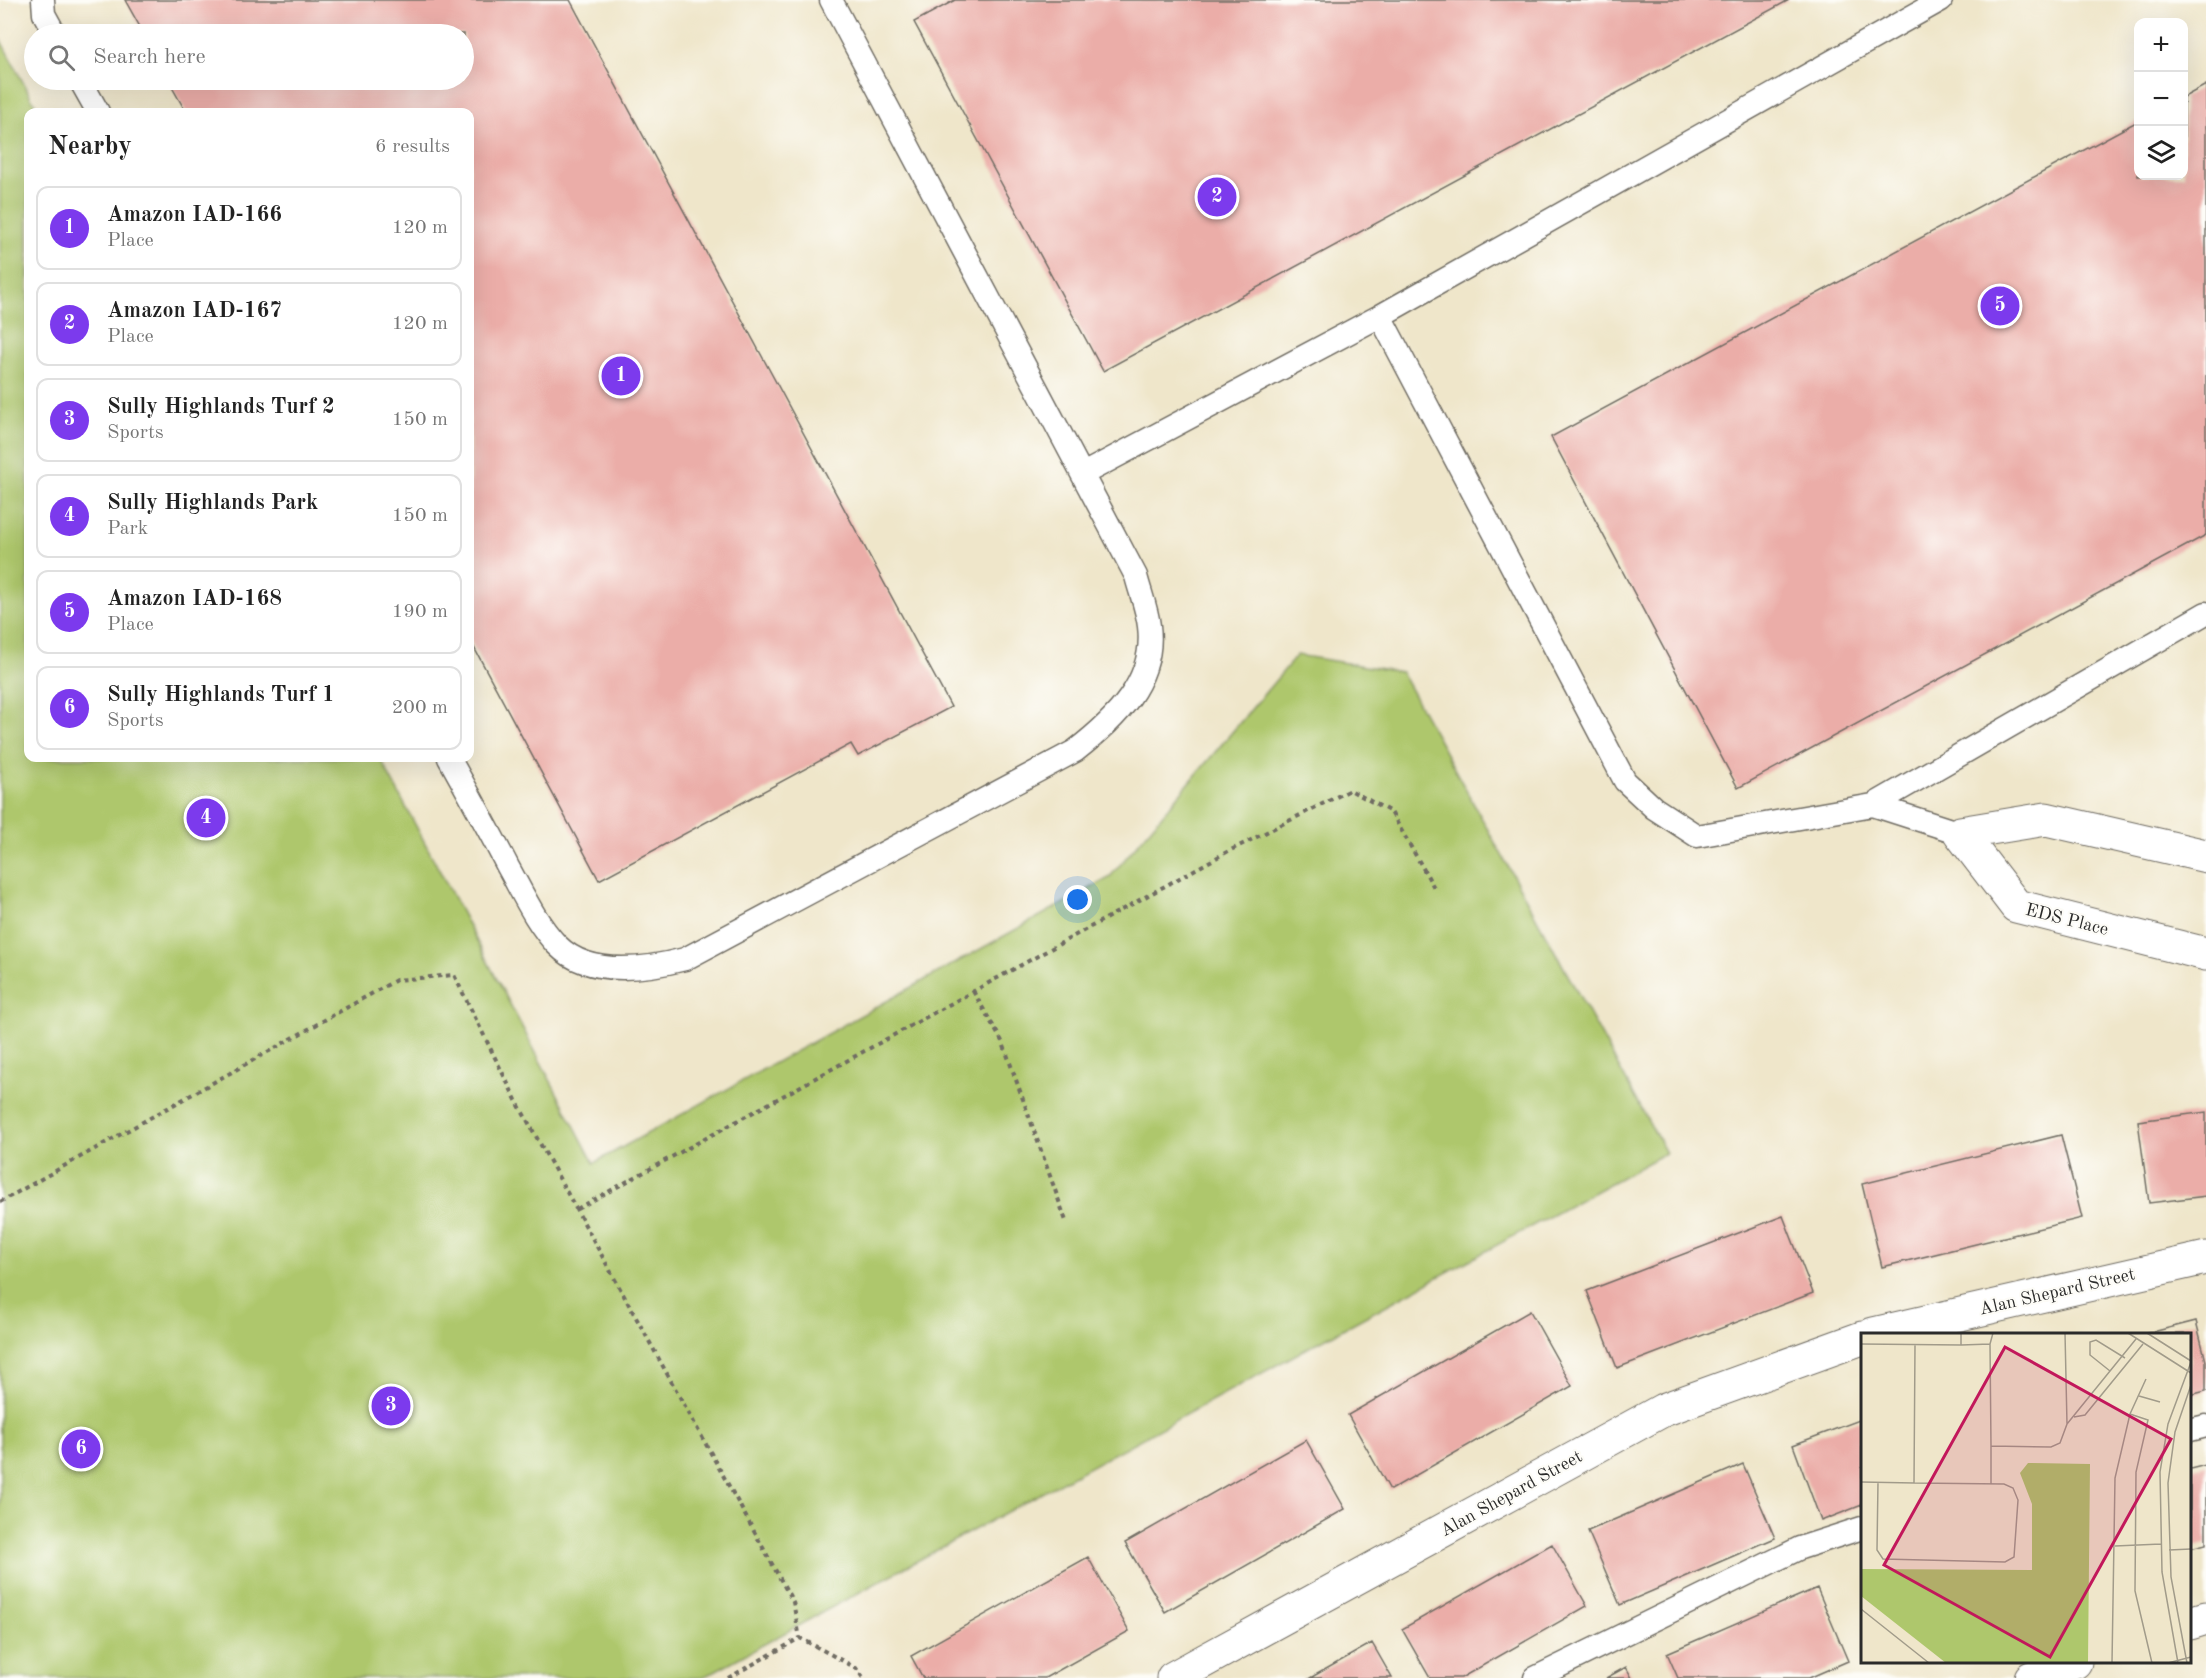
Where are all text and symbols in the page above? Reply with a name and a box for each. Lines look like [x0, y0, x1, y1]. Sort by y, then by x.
map controls [2134, 18, 2188, 180]
button: + [2134, 18, 2188, 72]
search box [24, 24, 474, 90]
icon: search [45, 41, 78, 74]
text: Search here [93, 46, 206, 68]
button: − [2134, 72, 2188, 126]
button: layers [2134, 126, 2188, 180]
text: Nearby [48, 134, 132, 160]
text: 6 results [375, 137, 450, 157]
pin: 2 [1198, 174, 1236, 220]
text: Amazon IAD-166 [107, 204, 282, 226]
text: 1 [64, 218, 75, 238]
text: 120 m [392, 218, 448, 238]
text: Place [107, 231, 154, 251]
pin: 5 [1980, 284, 2020, 328]
text: Amazon IAD-167 [107, 300, 282, 322]
text: 2 [64, 314, 75, 334]
text: 120 m [392, 314, 448, 334]
text: Place [107, 327, 154, 347]
pin: 1 [602, 354, 640, 398]
text: Sully Highlands Turf 2 [107, 396, 335, 418]
text: 3 [64, 410, 75, 430]
text: 150 m [392, 410, 448, 430]
text: Sports [107, 423, 164, 443]
text: Sully Highlands Park [107, 492, 318, 514]
text: 4 [64, 506, 75, 526]
text: 150 m [392, 506, 448, 526]
text: Park [107, 519, 148, 539]
text: Amazon IAD-168 [107, 588, 282, 610]
text: 5 [64, 602, 75, 622]
text: 190 m [392, 602, 448, 622]
text: Place [107, 615, 154, 635]
text: Sully Highlands Turf 1 [107, 684, 335, 706]
text: 6 [64, 698, 75, 718]
text: 200 m [392, 698, 448, 718]
text: Sports [107, 711, 164, 731]
pin: 4 [186, 796, 226, 840]
your location [1063, 885, 1092, 914]
street label: EDS Place [2023, 901, 2110, 939]
street label: Alan Shepard Street [1978, 1265, 2137, 1319]
inset map [1861, 1333, 2191, 1663]
pin: 3 [372, 1384, 410, 1428]
pin: 6 [62, 1426, 100, 1472]
street label: Alan Shepard Street [1437, 1447, 1585, 1540]

